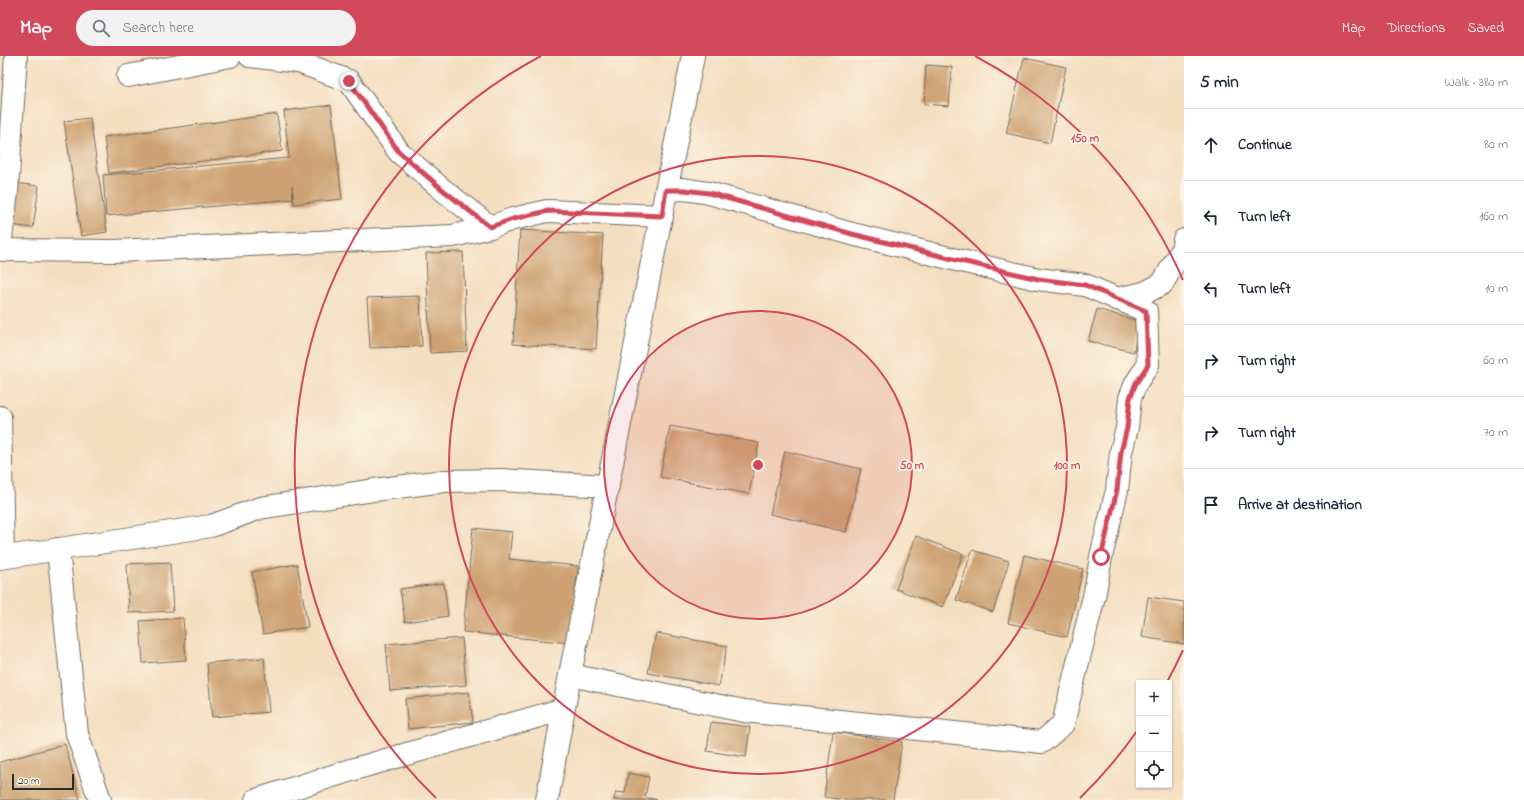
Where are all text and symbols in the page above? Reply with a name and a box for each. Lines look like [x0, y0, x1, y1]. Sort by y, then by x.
search box [76, 10, 356, 46]
text: Map [20, 15, 52, 42]
icon: search [90, 17, 112, 39]
text: Search here [122, 17, 194, 39]
text: Map [1342, 18, 1365, 39]
text: Directions [1387, 18, 1445, 39]
text: Saved [1467, 18, 1504, 39]
text: 5 min [1200, 70, 1239, 95]
route end [340, 72, 358, 90]
text: Walk · 380 m [1445, 73, 1508, 92]
text: 150 m [1071, 130, 1100, 148]
icon: ahead [1200, 134, 1222, 156]
text: Continue [1238, 134, 1292, 156]
text: 80 m [1484, 135, 1508, 154]
icon: left [1200, 206, 1222, 228]
text: Turn left [1238, 206, 1291, 228]
text: 160 m [1479, 207, 1508, 226]
icon: left [1200, 278, 1222, 300]
text: Turn left [1238, 278, 1291, 300]
text: 10 m [1485, 279, 1508, 298]
icon: right [1200, 350, 1222, 372]
text: Turn right [1238, 350, 1296, 372]
text: 60 m [1483, 351, 1508, 370]
icon: right [1200, 422, 1222, 444]
text: Turn right [1238, 422, 1296, 444]
text: 70 m [1484, 423, 1508, 442]
text: 50 m [900, 457, 925, 475]
text: 100 m [1054, 457, 1081, 475]
centre of rings [751, 458, 765, 472]
icon: arrive [1200, 494, 1222, 516]
text: Arrive at destination [1238, 494, 1362, 516]
route start [1092, 548, 1110, 566]
map controls [1136, 680, 1172, 788]
button: + [1136, 680, 1172, 716]
button: − [1136, 716, 1172, 752]
button: locate [1136, 752, 1172, 788]
scale bar [12, 772, 74, 791]
text: 20 m [18, 773, 40, 789]

